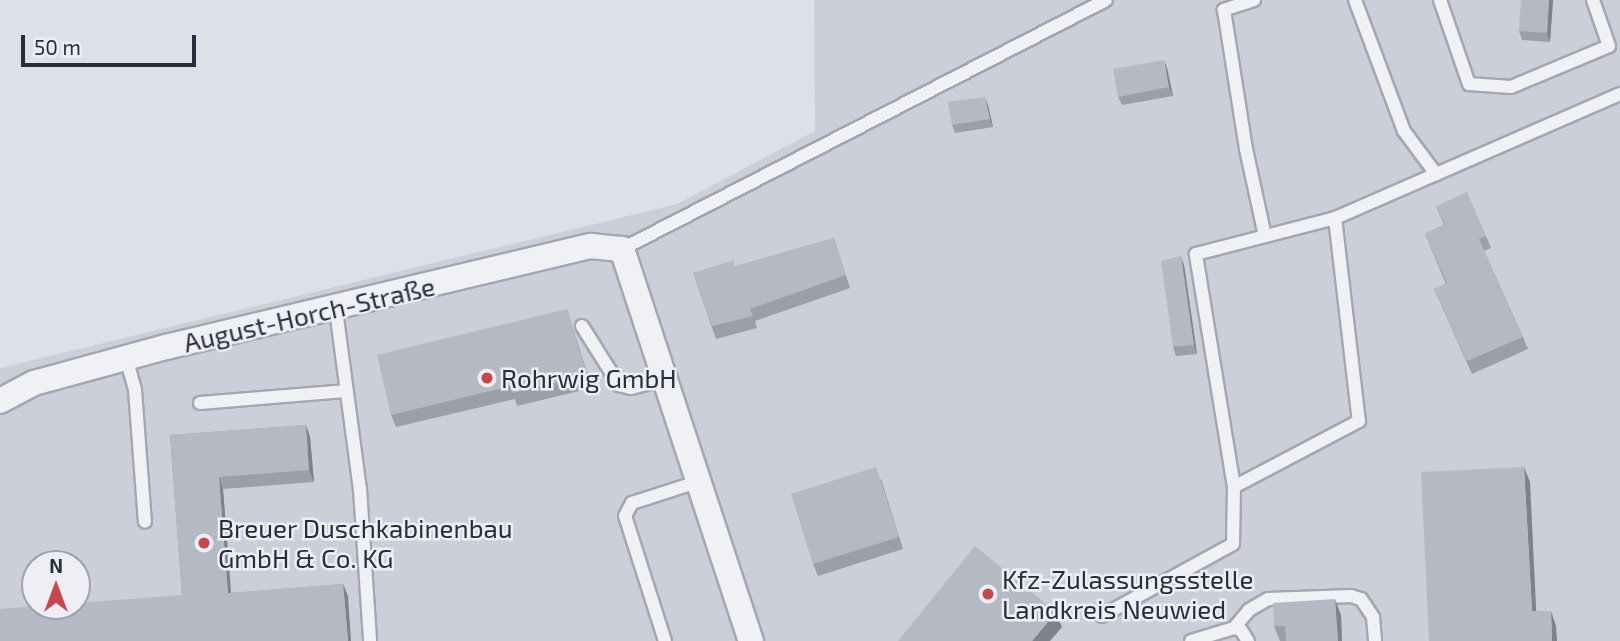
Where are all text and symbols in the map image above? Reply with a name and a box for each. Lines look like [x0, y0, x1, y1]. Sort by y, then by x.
scale bar [24, 21, 200, 65]
text: 50 m [34, 34, 81, 59]
street label: August-Horch-Straße [180, 270, 438, 358]
place label: Rohrwig GmbH [501, 362, 677, 394]
marker: Rohrwig GmbH [479, 370, 495, 386]
place label: Breuer Duschkabinenbau GmbH & Co. KG [218, 512, 513, 574]
marker: Breuer Duschkabinenbau GmbH & Co. KG [196, 535, 212, 551]
north arrow [21, 550, 91, 620]
text: N [49, 554, 63, 577]
place label: Kfz-Zulassungsstelle Landkreis Neuwied [1002, 563, 1253, 624]
marker: Kfz-Zulassungsstelle Landkreis Neuwied [980, 586, 996, 602]

